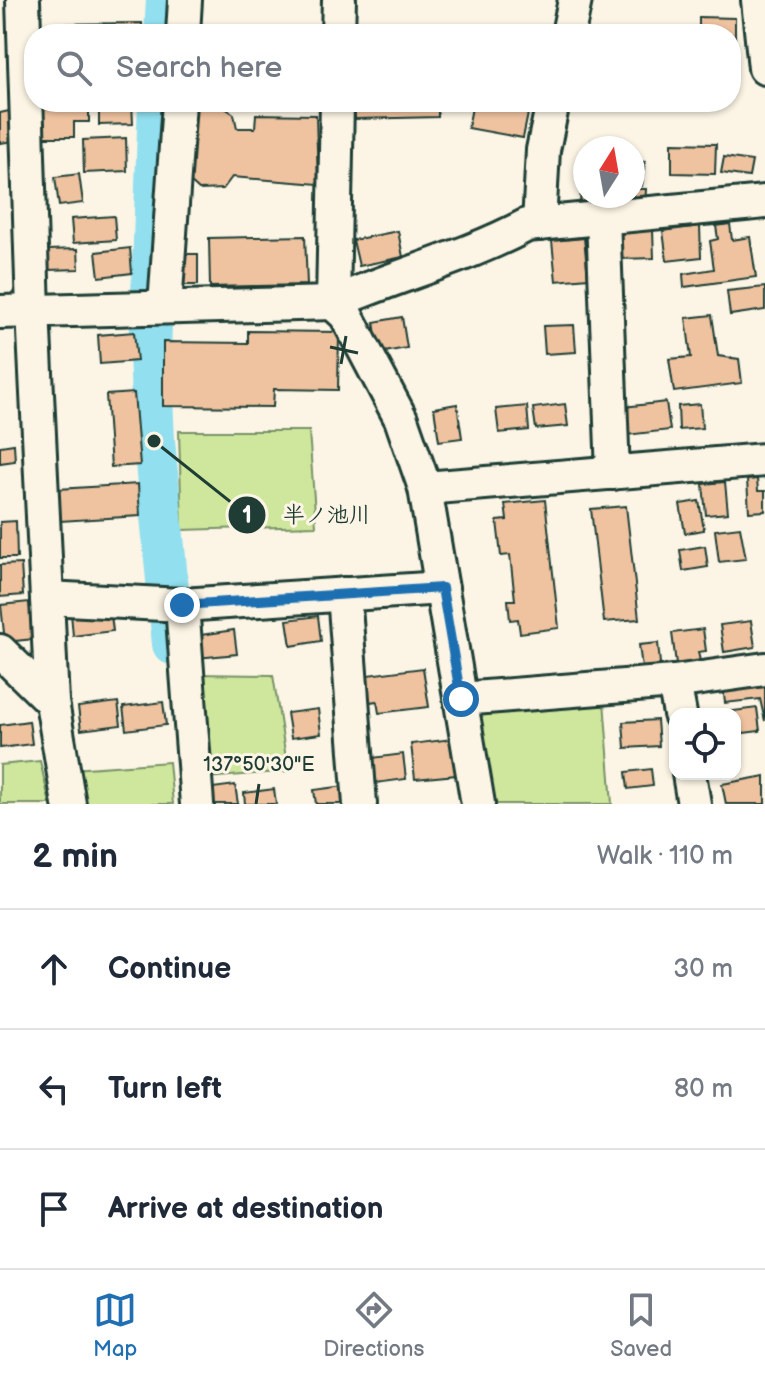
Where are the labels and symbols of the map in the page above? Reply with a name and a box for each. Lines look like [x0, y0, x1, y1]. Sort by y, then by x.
north arrow [573, 136, 645, 208]
callout: 半ノ池川 [227, 492, 387, 538]
text: 1 [242, 501, 252, 530]
text: 半ノ池川 [283, 502, 371, 529]
route end [164, 587, 200, 623]
route start [443, 681, 479, 717]
text: 137°50'30"E [203, 753, 315, 777]

